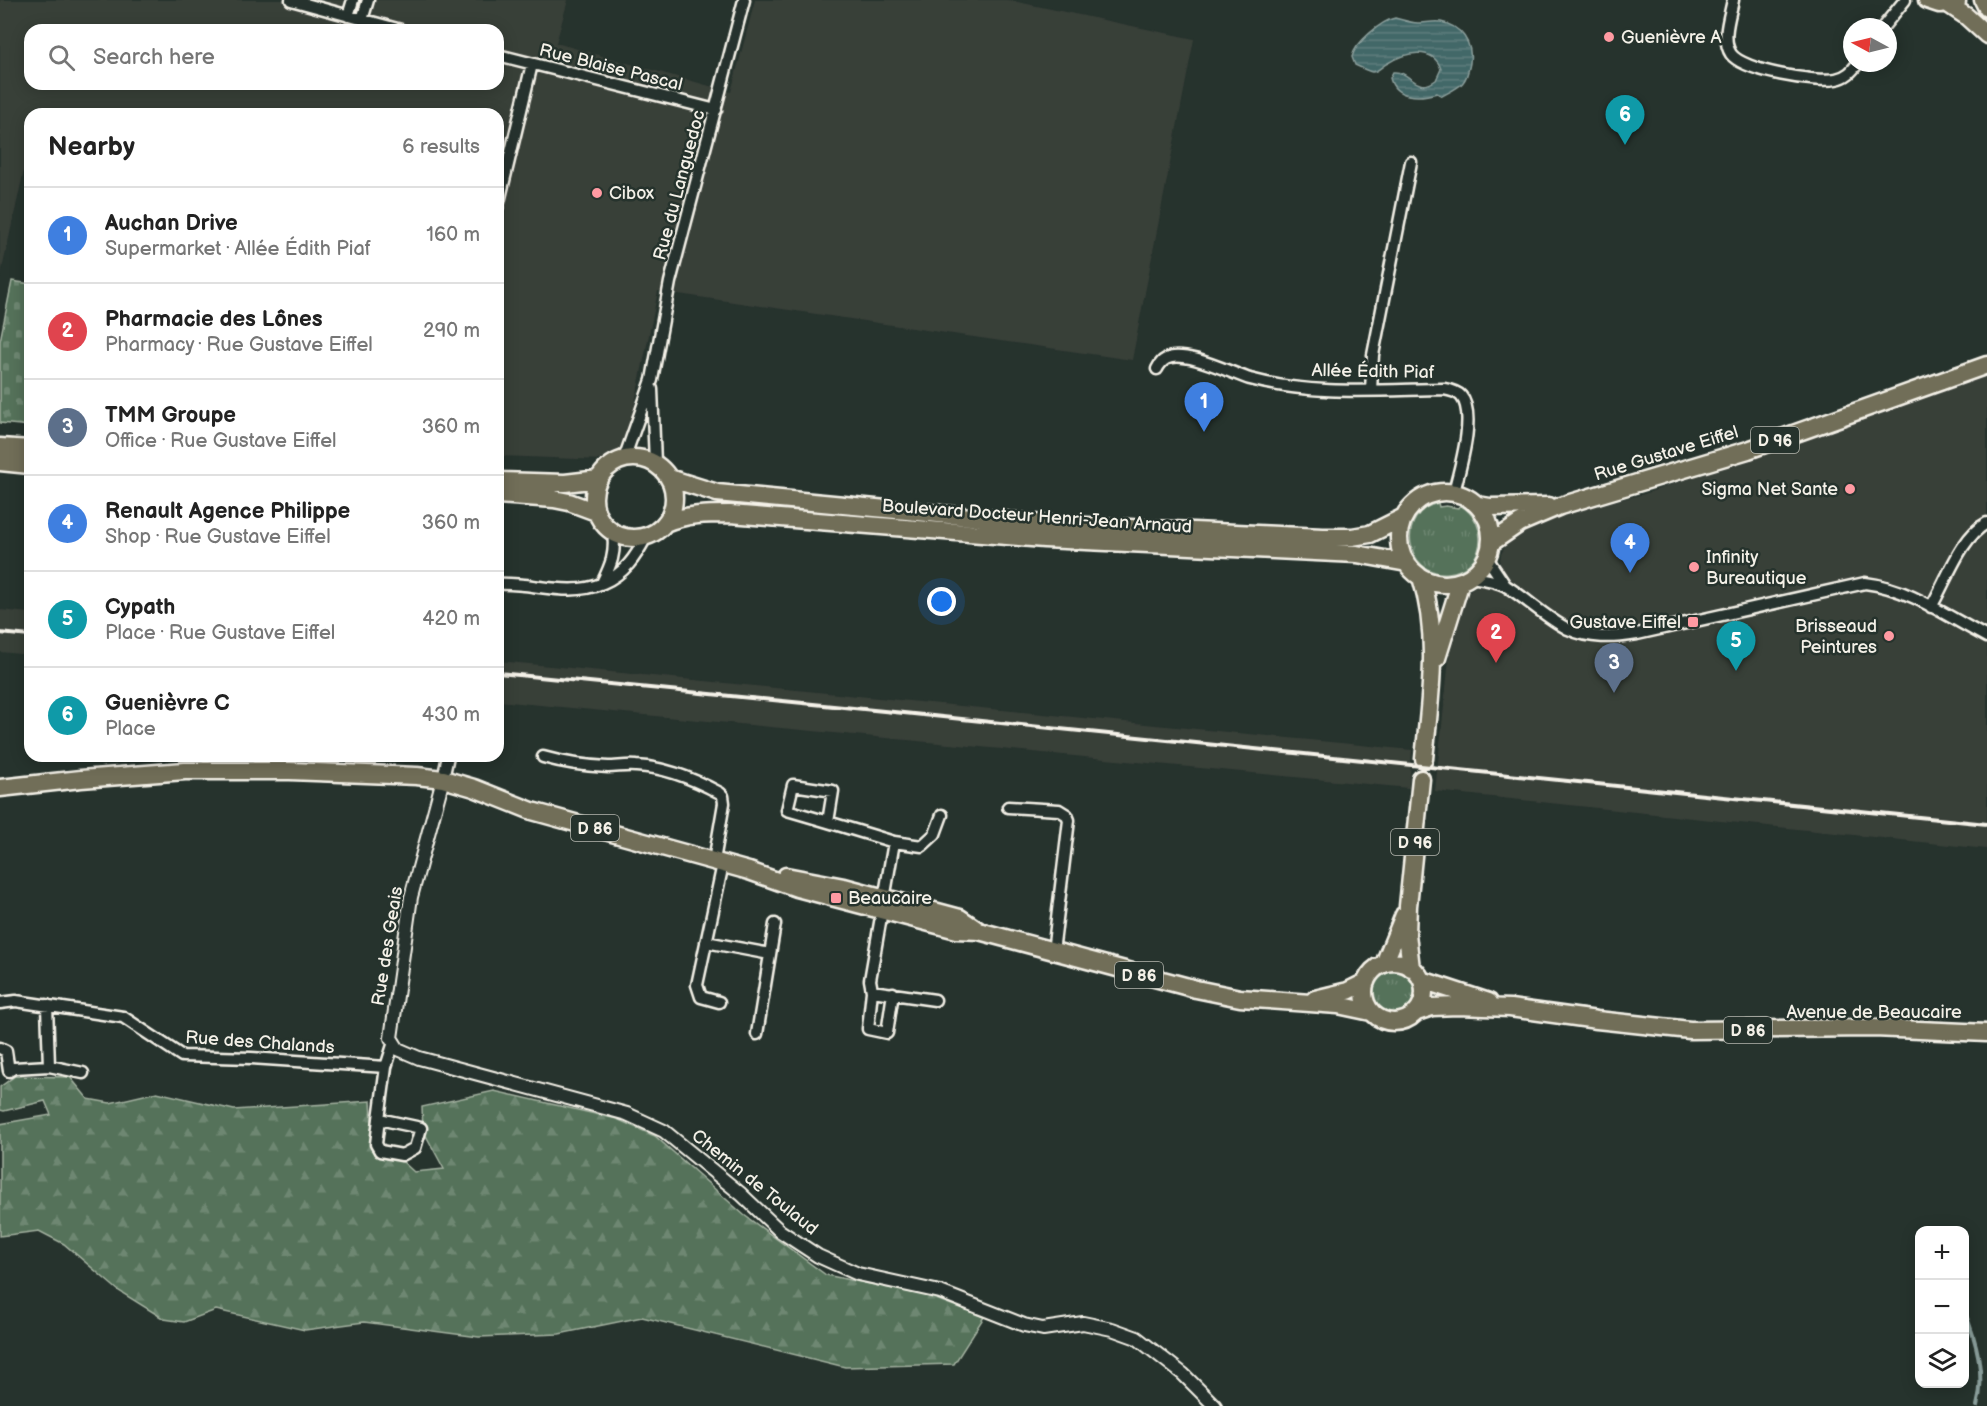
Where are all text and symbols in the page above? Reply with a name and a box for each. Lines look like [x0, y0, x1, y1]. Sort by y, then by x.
north arrow [1843, 18, 1897, 72]
search box [24, 24, 504, 90]
place label: Guenièvre A [1621, 27, 1722, 48]
marker: Guenièvre A [1602, 30, 1616, 44]
street label: Rue Blaise Pascal [537, 40, 685, 95]
icon: search [45, 41, 78, 74]
text: Search here [93, 44, 215, 71]
pin: 6 [1606, 96, 1644, 145]
street label: Rue du Languedoc [649, 108, 710, 263]
text: Nearby [48, 132, 135, 163]
text: 6 results [402, 135, 480, 159]
place label: Cibox [609, 183, 655, 204]
marker: Cibox [590, 186, 604, 200]
text: Auchan Drive [105, 210, 238, 237]
text: 1 [63, 223, 72, 247]
text: 160 m [426, 223, 480, 247]
text: Supermarket · Allée Édith Piaf [105, 237, 371, 261]
text: Pharmacie des Lônes [105, 306, 322, 333]
text: 2 [62, 319, 73, 343]
text: 290 m [423, 319, 480, 343]
text: Pharmacy · Rue Gustave Eiffel [105, 333, 373, 357]
street label: Allée Édith Piaf [1311, 358, 1435, 383]
pin: 1 [1184, 382, 1224, 432]
text: TMM Groupe [105, 402, 236, 429]
text: 3 [62, 415, 73, 439]
text: 360 m [422, 415, 480, 439]
street label: Rue Gustave Eiffel [1591, 422, 1741, 485]
road number: D 96 [1751, 427, 1799, 453]
text: Office · Rue Gustave Eiffel [105, 429, 336, 453]
place label: Sigma Net Sante [1701, 479, 1838, 500]
marker: Sigma Net Sante [1843, 482, 1857, 496]
street label: Boulevard Docteur Henri-Jean Arnaud [881, 495, 1193, 538]
text: Renault Agence Philippe [105, 498, 350, 525]
text: 4 [62, 511, 73, 535]
text: 360 m [422, 511, 480, 535]
pin: 4 [1610, 524, 1650, 573]
text: Shop · Rue Gustave Eiffel [105, 525, 331, 549]
place label: Infinity Bureautique [1706, 547, 1807, 589]
marker: Infinity Bureautique [1687, 560, 1701, 574]
your location [927, 587, 956, 616]
text: Cypath [105, 594, 175, 621]
text: 5 [62, 607, 73, 631]
text: 420 m [422, 607, 480, 631]
place label: Gustave Eiffel [1570, 612, 1681, 633]
pin: 2 [1476, 614, 1516, 663]
marker: Gustave Eiffel [1686, 615, 1700, 629]
place label: Brisseaud Peintures [1795, 616, 1877, 658]
text: Place · Rue Gustave Eiffel [105, 621, 335, 645]
pin: 5 [1716, 622, 1756, 671]
marker: Brisseaud Peintures [1882, 629, 1896, 643]
pin: 3 [1594, 644, 1634, 693]
text: Guenièvre C [105, 690, 230, 717]
text: 6 [61, 703, 74, 727]
text: 430 m [422, 703, 480, 727]
text: Place [105, 717, 156, 741]
road number: D 86 [571, 815, 619, 841]
road number: D 96 [1391, 829, 1439, 855]
street label: Rue des Geais [368, 885, 407, 1007]
place label: Beaucaire [848, 888, 932, 909]
marker: Beaucaire [829, 891, 843, 905]
road number: D 86 [1115, 962, 1163, 988]
street label: Avenue de Beaucaire [1786, 1002, 1962, 1023]
road number: D 86 [1724, 1017, 1772, 1043]
street label: Rue des Chalands [185, 1027, 335, 1058]
street label: Chemin de Toulaud [687, 1125, 822, 1240]
map controls [1915, 1226, 1969, 1388]
button: + [1915, 1226, 1969, 1280]
button: − [1915, 1280, 1969, 1334]
button: layers [1915, 1334, 1969, 1388]

